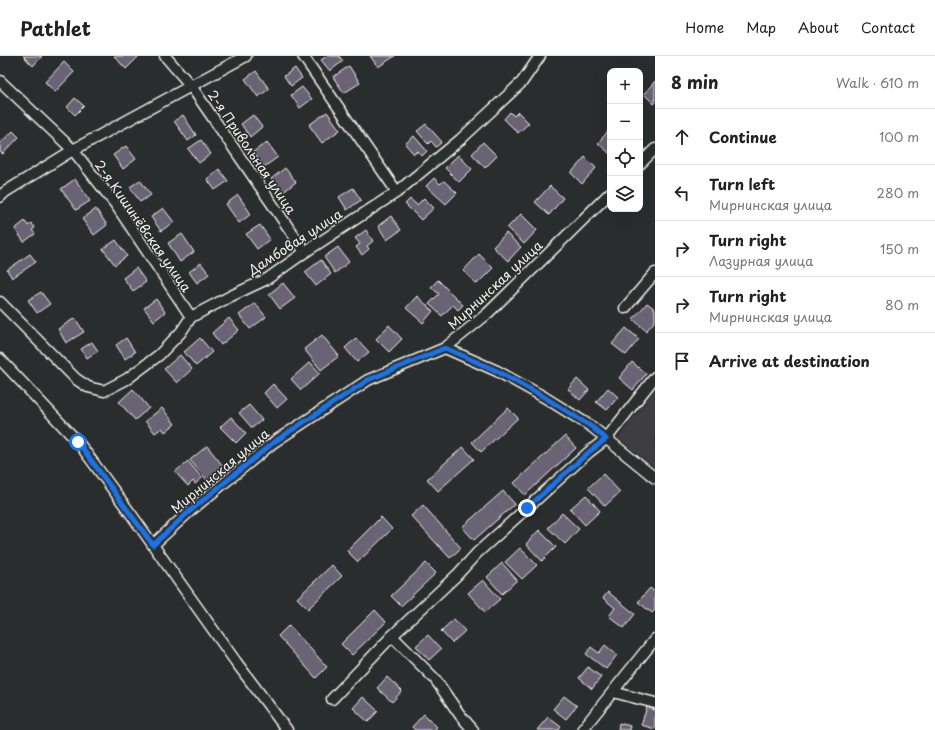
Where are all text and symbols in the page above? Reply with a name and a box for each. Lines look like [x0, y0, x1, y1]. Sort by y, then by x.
text: Pathlet [20, 14, 91, 42]
text: Home [685, 17, 724, 38]
text: Map [746, 17, 776, 38]
text: About [798, 17, 839, 38]
text: Contact [861, 17, 915, 38]
map controls [607, 68, 643, 212]
button: + [607, 68, 643, 104]
text: 8 min [671, 69, 719, 95]
text: Walk · 610 m [836, 73, 919, 92]
street label: 2-я Привольная улица [204, 86, 302, 218]
button: − [607, 104, 643, 140]
text: Continue [709, 125, 777, 148]
icon: ahead [671, 126, 693, 148]
text: 100 m [879, 127, 919, 146]
button: locate [607, 140, 643, 176]
street label: 2-я Кишинёвская улица [91, 156, 197, 296]
text: Turn left [709, 172, 775, 195]
button: layers [607, 176, 643, 212]
icon: left [671, 182, 693, 204]
text: 280 m [877, 183, 919, 202]
text: Мирнинская улица [709, 195, 832, 214]
street label: Дамбовая улица [243, 204, 346, 280]
text: Turn right [709, 228, 786, 251]
street label: Мирнинская улица [443, 235, 547, 334]
icon: right [671, 238, 693, 260]
text: 150 m [880, 239, 919, 258]
text: Лазурная улица [709, 251, 813, 270]
text: Turn right [709, 284, 786, 307]
icon: right [671, 294, 693, 316]
text: 80 m [885, 295, 919, 314]
text: Мирнинская улица [709, 307, 832, 326]
text: Arrive at destination [709, 349, 870, 372]
icon: arrive [671, 350, 693, 372]
street label: Мирнинская улица [166, 423, 274, 517]
route start [69, 433, 87, 451]
route end [518, 499, 536, 517]

